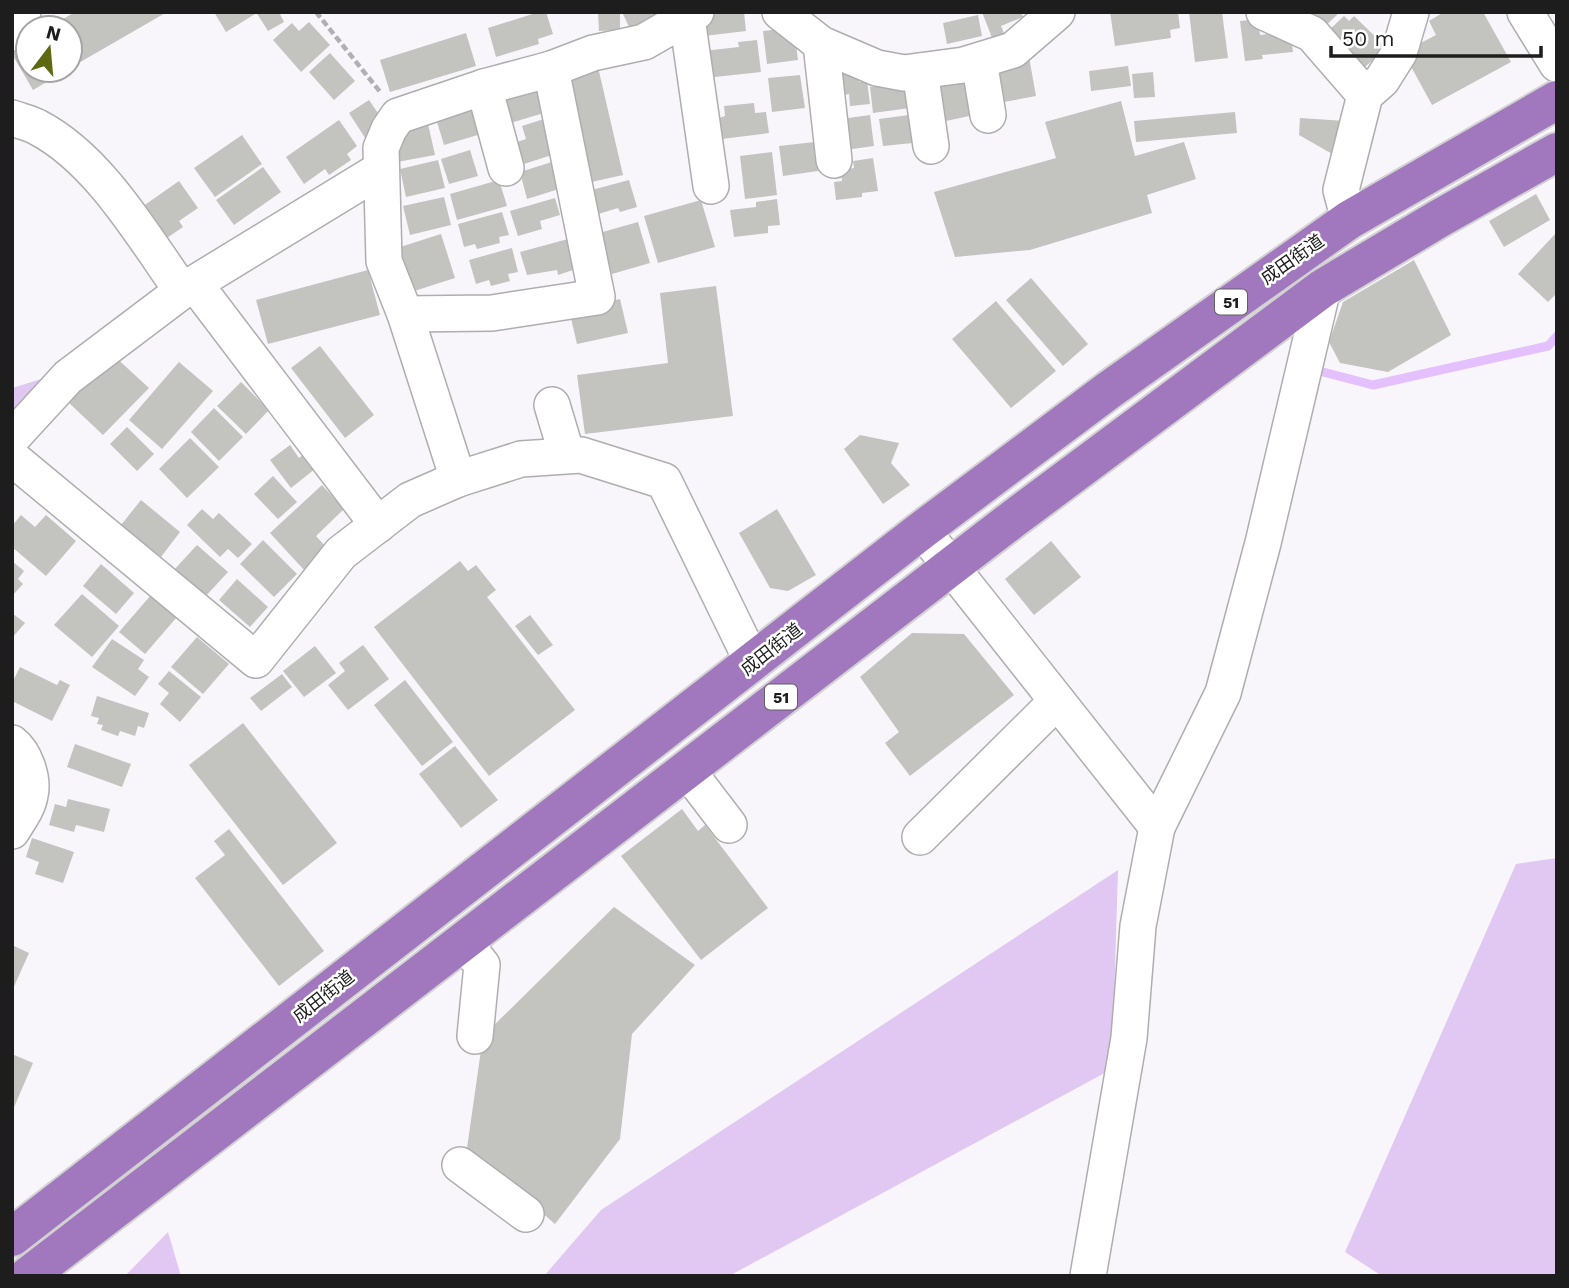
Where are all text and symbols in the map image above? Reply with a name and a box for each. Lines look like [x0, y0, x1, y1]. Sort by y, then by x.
north arrow [14, 14, 84, 84]
scale bar [1331, 14, 1541, 58]
text: N [44, 20, 63, 46]
text: 50 m [1342, 26, 1394, 51]
street label: 成田街道 [1256, 230, 1328, 288]
road number: 51 [1215, 290, 1247, 314]
street label: 成田街道 [736, 619, 806, 679]
road number: 51 [765, 684, 797, 710]
street label: 成田街道 [288, 966, 358, 1026]

